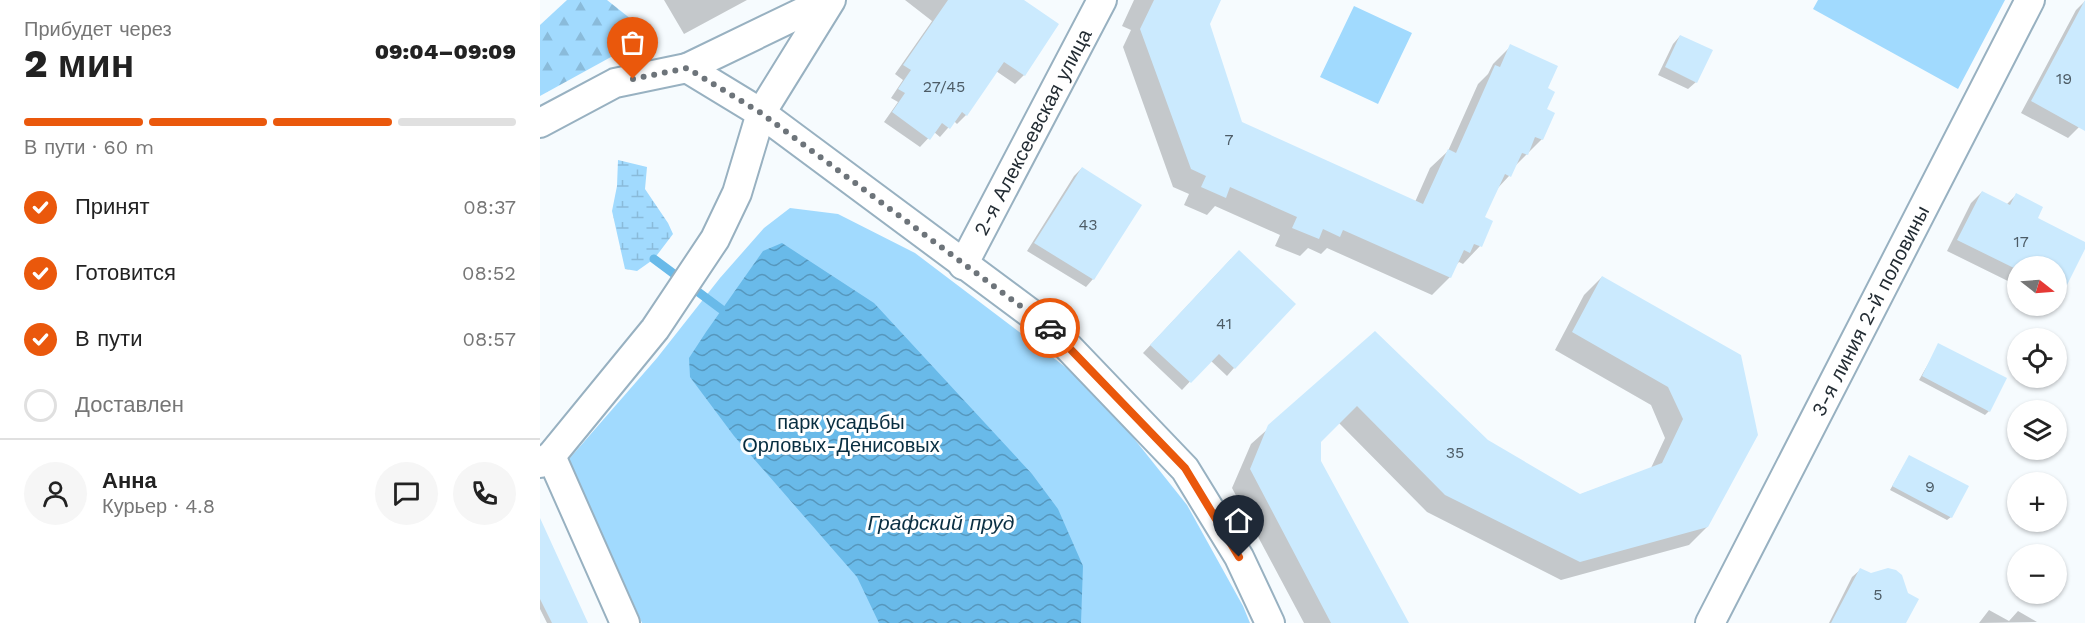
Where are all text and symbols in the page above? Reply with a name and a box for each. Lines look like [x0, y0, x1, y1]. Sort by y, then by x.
text: Прибудет через [24, 17, 172, 41]
pin [607, 17, 658, 79]
street label: 2-я Алексеевская улица [969, 24, 1097, 240]
icon: bag [616, 26, 649, 59]
text: 09:04–09:09 [375, 39, 516, 64]
text: 2 мин [24, 41, 134, 86]
house number: 19 [2056, 69, 2072, 88]
house number: 27/45 [923, 77, 965, 96]
house number: 7 [1225, 130, 1234, 149]
text: В пути · 60 m [24, 135, 154, 159]
icon: check [24, 191, 57, 224]
text: Принят [75, 194, 149, 219]
text: 08:37 [463, 195, 516, 219]
street label: 3-я линия 2-й половины [1806, 201, 1934, 420]
house number: 43 [1078, 215, 1098, 234]
house number: 17 [2013, 232, 2029, 251]
north arrow [2007, 256, 2067, 316]
map controls [2007, 256, 2067, 604]
icon: check [24, 257, 57, 290]
text: Готовится [75, 260, 176, 285]
text: 08:52 [462, 261, 516, 285]
courier [1020, 298, 1080, 358]
icon: car [1034, 312, 1067, 345]
house number: 41 [1216, 314, 1232, 333]
icon: check [24, 323, 57, 356]
text: В пути [75, 326, 142, 351]
text: 08:57 [462, 327, 516, 351]
button: locate [2007, 328, 2067, 388]
text: Доставлен [75, 392, 184, 417]
button: layers [2007, 400, 2067, 460]
park label: парк усадьбы Орловых-Денисовых [742, 410, 940, 457]
house number: 35 [1446, 443, 1464, 462]
button: person [24, 462, 87, 525]
button: chat [375, 462, 438, 525]
button: phone [453, 462, 516, 525]
text: Анна [102, 468, 157, 493]
button: + [2007, 472, 2067, 532]
house number: 9 [1925, 477, 1935, 496]
text: Курьер · 4.8 [102, 494, 215, 518]
pin [1213, 495, 1264, 557]
icon: home [1222, 504, 1255, 537]
water label: Графский пруд [868, 510, 1014, 535]
button: − [2007, 544, 2067, 604]
house number: 5 [1873, 585, 1883, 604]

